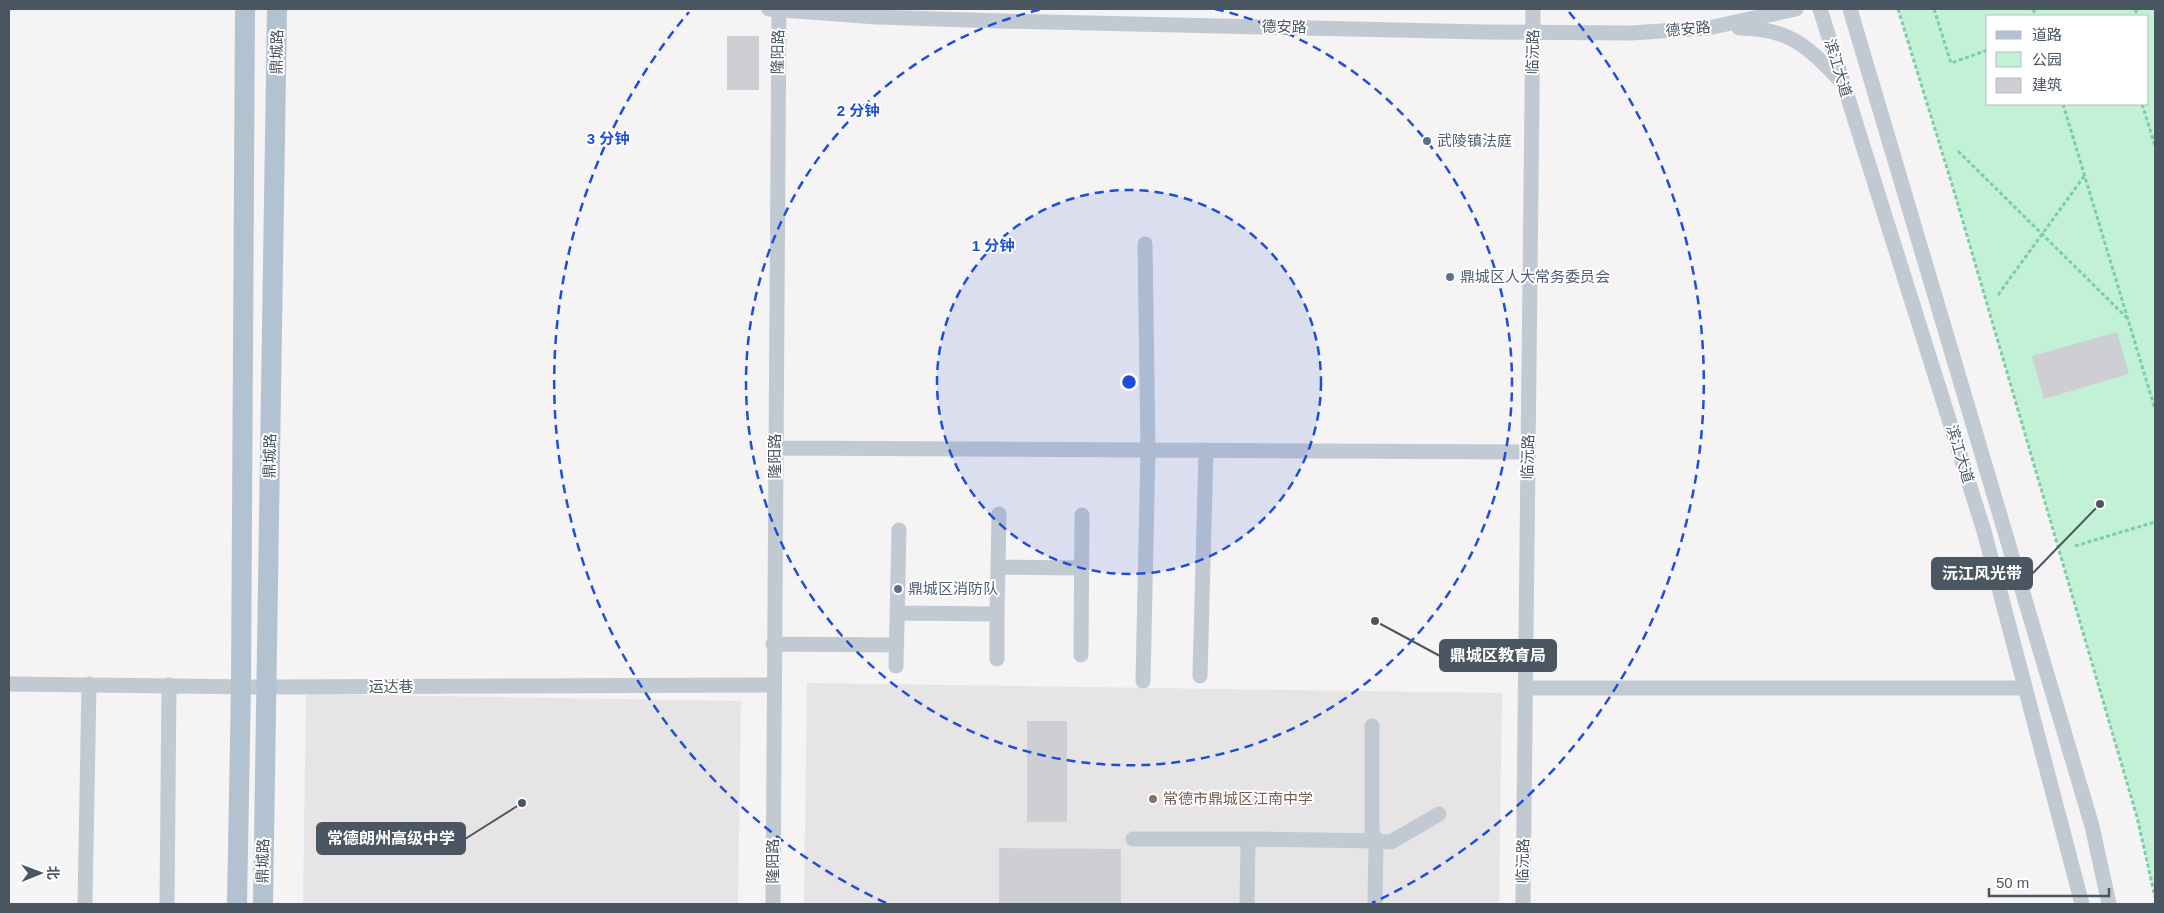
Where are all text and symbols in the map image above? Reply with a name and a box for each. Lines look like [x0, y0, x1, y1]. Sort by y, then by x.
legend [1986, 15, 2149, 105]
street label: 德安路 [1261, 18, 1307, 35]
street label: 德安路 [1665, 18, 1711, 39]
text: 道路 [2032, 26, 2062, 43]
street label: 鼎城路 [268, 29, 285, 75]
street label: 隆阳路 [769, 29, 786, 75]
street label: 临沅路 [1524, 29, 1541, 75]
street label: 滨江大道 [1822, 37, 1855, 99]
text: 公园 [2032, 51, 2062, 68]
text: 建筑 [2032, 76, 2062, 93]
text: 2 分钟 [837, 102, 879, 119]
text: 3 分钟 [587, 130, 629, 147]
place label: 武陵镇法庭 [1437, 132, 1512, 149]
marker: 武陵镇法庭 [1421, 135, 1433, 147]
text: 1 分钟 [972, 237, 1014, 254]
place label: 鼎城区人大常务委员会 [1460, 268, 1610, 285]
marker: 鼎城区人大常务委员会 [1444, 271, 1456, 283]
centre of rings [1120, 373, 1138, 391]
street label: 滨江大道 [1944, 423, 1977, 485]
street label: 鼎城路 [261, 433, 278, 479]
street label: 隆阳路 [766, 433, 783, 479]
street label: 临沅路 [1519, 434, 1536, 480]
callout: 沅江风光带 [1932, 558, 2032, 589]
text: 沅江风光带 [1942, 564, 2022, 582]
place label: 鼎城区消防队 [908, 580, 998, 597]
marker: 鼎城区消防队 [892, 583, 904, 595]
callout: 鼎城区教育局 [1440, 640, 1556, 671]
text: 鼎城区教育局 [1450, 646, 1546, 664]
street label: 运达巷 [368, 678, 414, 695]
place label: 常德市鼎城区江南中学 [1163, 790, 1313, 807]
marker: 常德市鼎城区江南中学 [1147, 793, 1159, 805]
callout: 常德朗州高级中学 [317, 823, 465, 854]
text: 常德朗州高级中学 [327, 829, 455, 847]
street label: 鼎城路 [254, 838, 271, 884]
street label: 隆阳路 [764, 838, 781, 884]
street label: 临沅路 [1514, 838, 1531, 884]
north arrow [15, 848, 65, 898]
text: 北 [45, 866, 61, 880]
scale bar [1989, 866, 2109, 898]
text: 50 m [1996, 874, 2029, 891]

